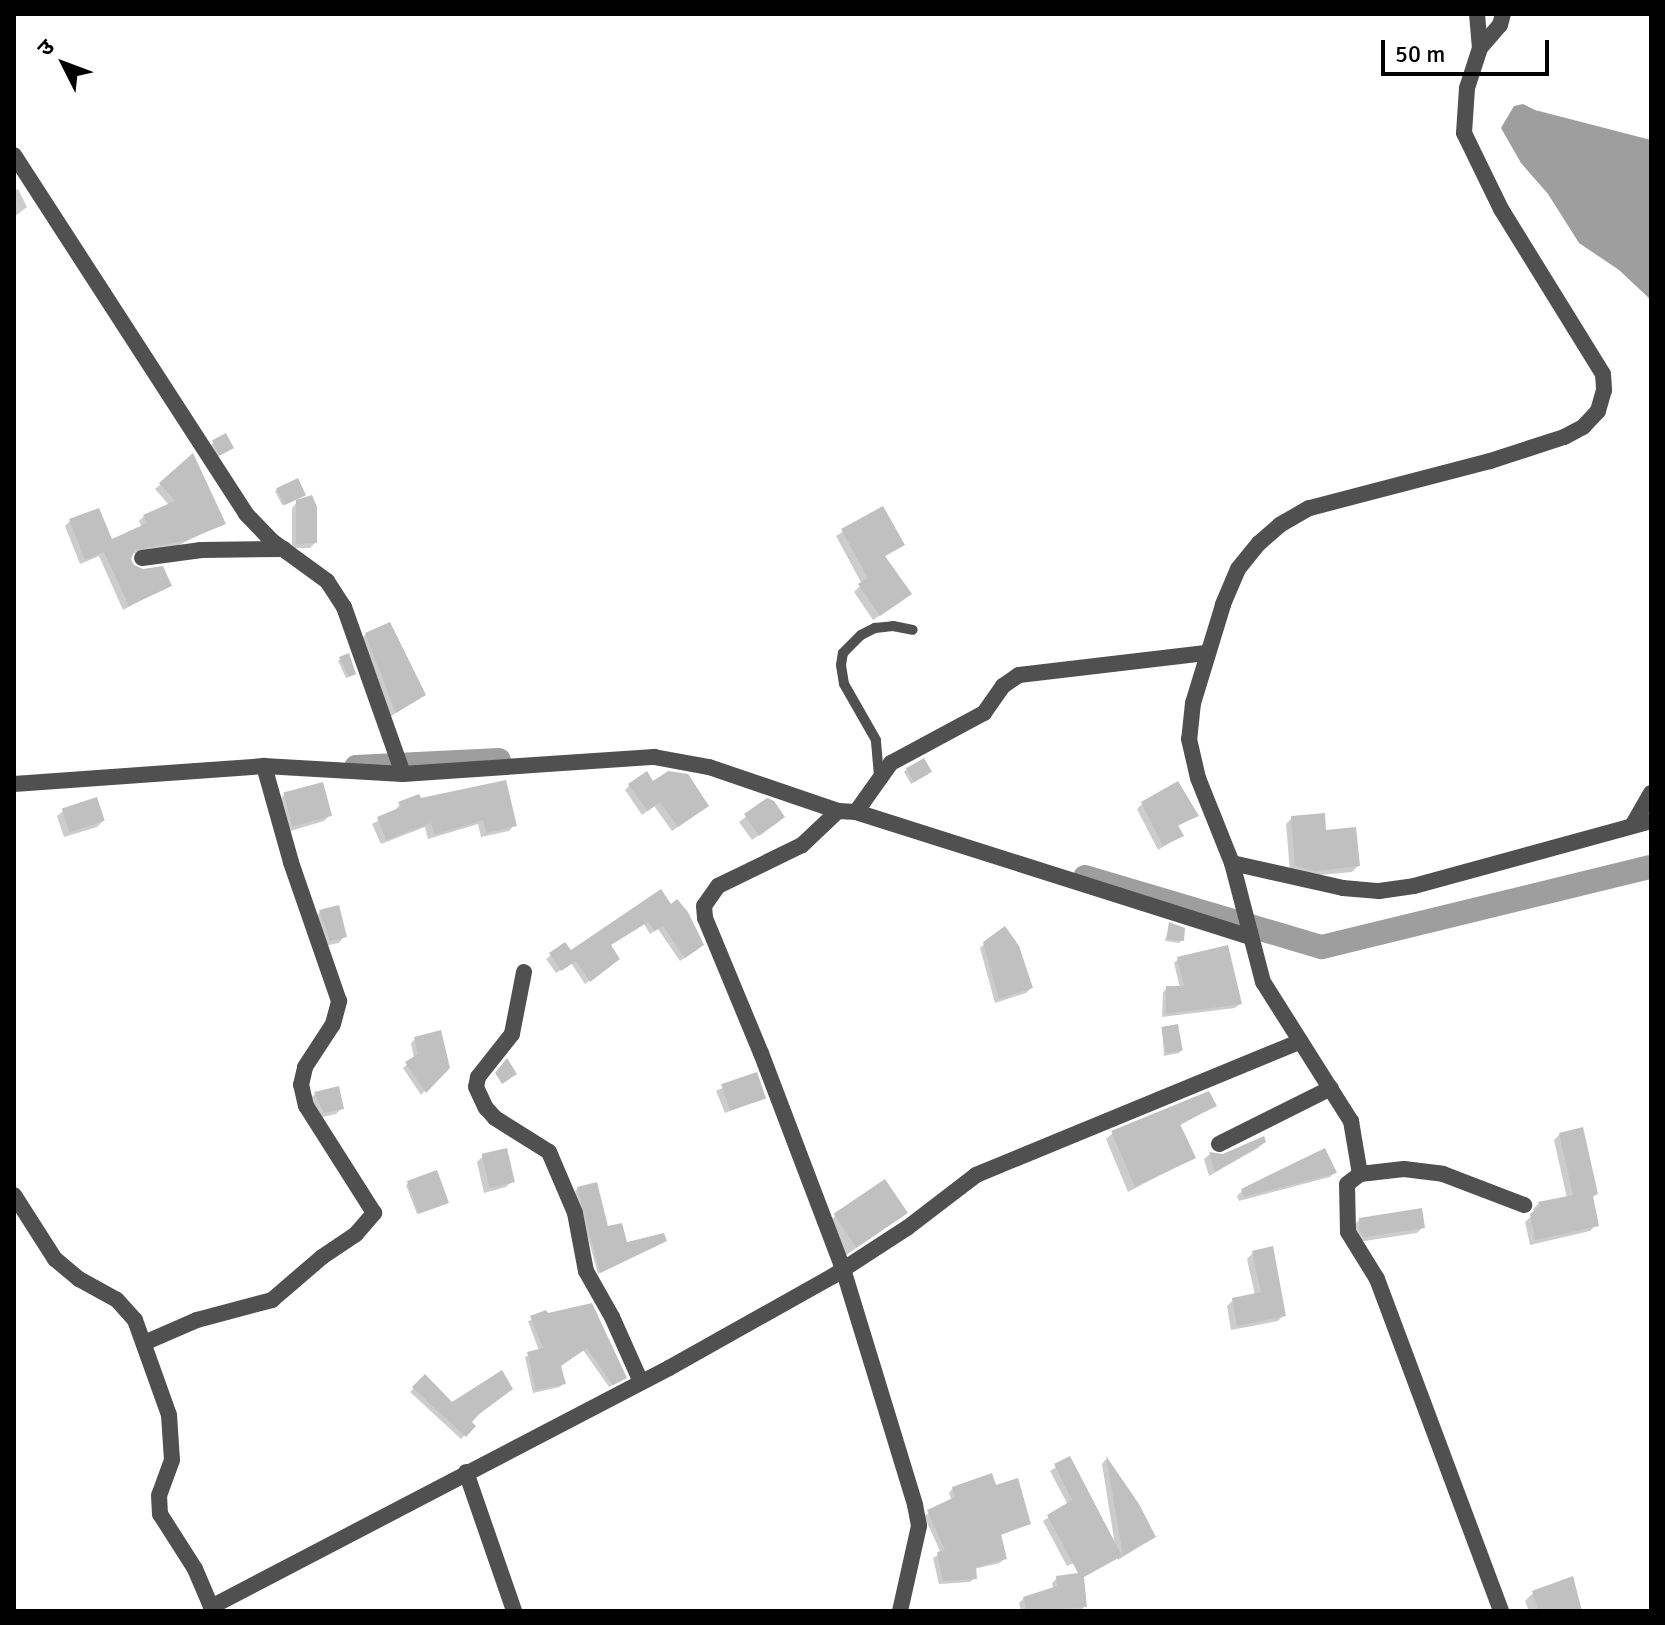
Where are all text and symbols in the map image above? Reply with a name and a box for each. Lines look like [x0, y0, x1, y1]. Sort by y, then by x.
north arrow [24, 24, 104, 104]
scale bar [1385, 24, 1553, 74]
text: उ [31, 34, 60, 61]
text: 50 m [1395, 39, 1445, 69]

